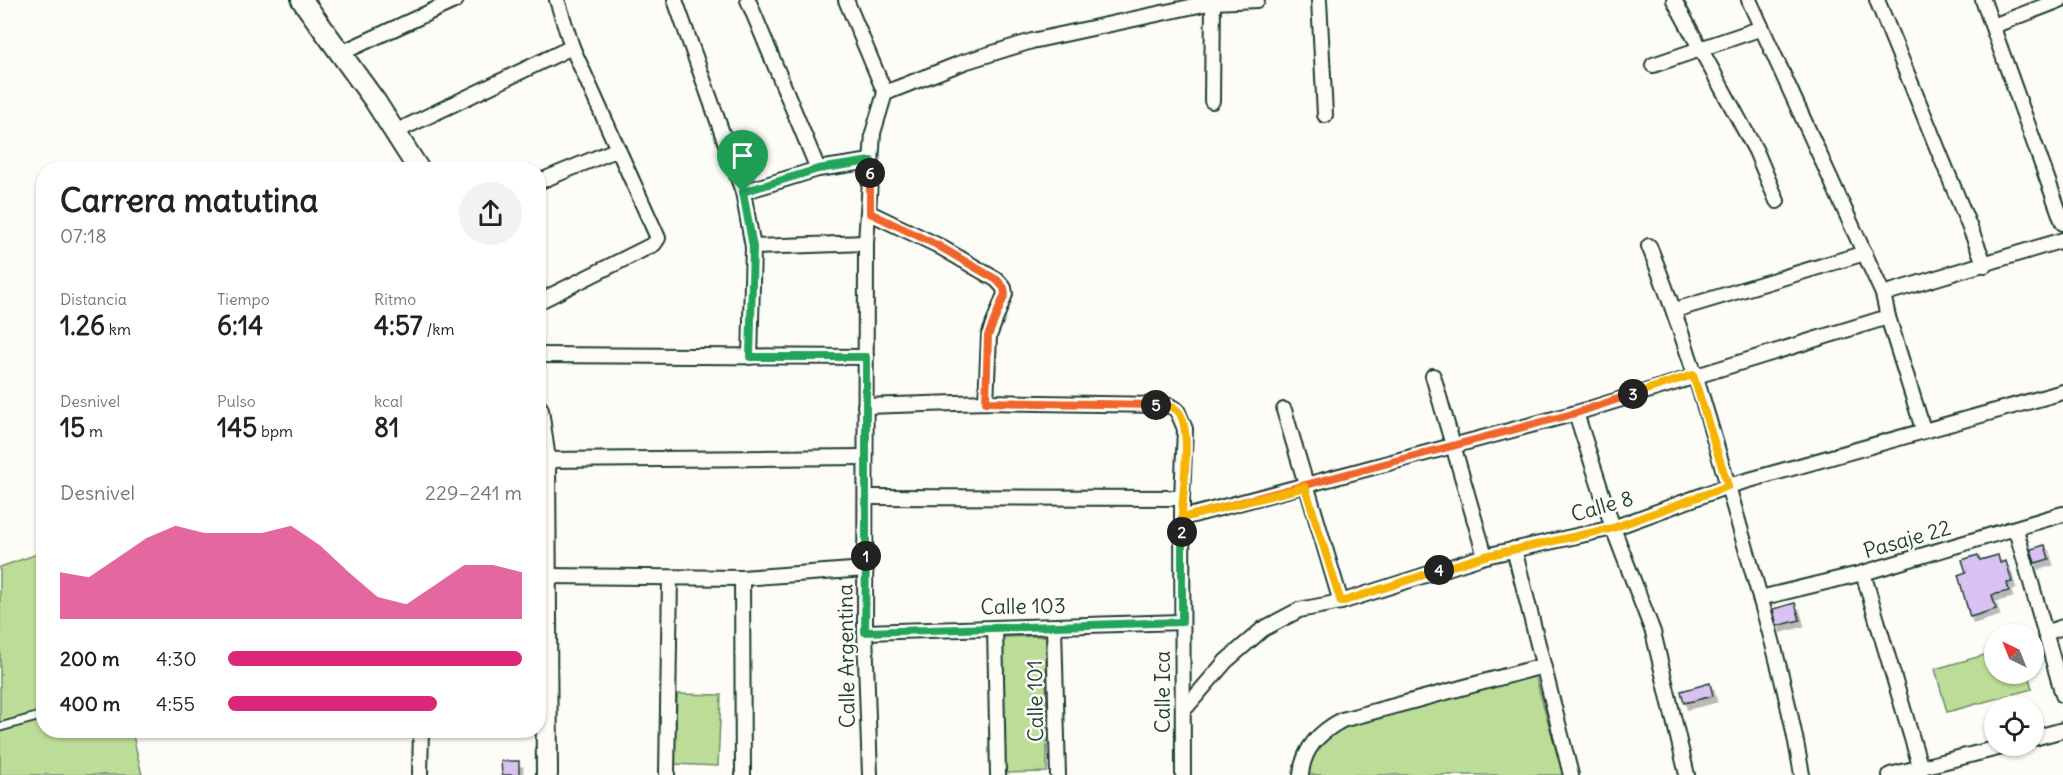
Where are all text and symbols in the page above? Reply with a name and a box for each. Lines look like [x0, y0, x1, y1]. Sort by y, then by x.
pin [717, 130, 768, 192]
icon: arrive [726, 139, 759, 172]
pin: 6 [855, 158, 885, 188]
text: 6 [865, 163, 875, 183]
text: Carrera matutina [60, 179, 318, 221]
button: share [459, 182, 522, 245]
text: 07:18 [60, 223, 107, 248]
text: Distancia [60, 289, 127, 309]
text: Tiempo [217, 289, 270, 309]
text: Ritmo [374, 289, 416, 309]
text: 1.26 [60, 309, 105, 342]
text: 6:14 [217, 309, 263, 342]
text: 4:57 [374, 309, 423, 342]
text: km [105, 319, 131, 339]
text: /km [423, 319, 454, 339]
pin: 3 [1618, 379, 1648, 409]
text: 3 [1628, 384, 1638, 404]
pin: 5 [1141, 390, 1171, 420]
text: Desnivel [60, 391, 120, 411]
text: Pulso [217, 391, 256, 411]
text: kcal [374, 391, 403, 411]
text: 5 [1151, 395, 1161, 415]
text: 15 [60, 411, 85, 444]
text: 145 [217, 411, 257, 444]
text: 81 [374, 411, 399, 444]
text: m [85, 421, 103, 441]
text: bpm [257, 421, 293, 441]
text: Desnivel [60, 480, 135, 505]
text: 229–241 m [425, 480, 522, 505]
street label: Calle 8 [1568, 484, 1636, 528]
street label: Pasaje 22 [1860, 514, 1954, 564]
pin: 2 [1167, 517, 1197, 547]
text: 2 [1178, 522, 1186, 542]
pin: 1 [851, 541, 881, 571]
text: 1 [863, 546, 869, 566]
pin: 4 [1424, 555, 1454, 585]
text: 4 [1434, 560, 1444, 580]
street label: Calle Argentina [831, 584, 861, 728]
street label: Calle 103 [980, 592, 1066, 620]
north arrow [1984, 624, 2044, 684]
map controls [1984, 624, 2044, 756]
text: 200 m [60, 646, 120, 671]
text: 4:30 [156, 646, 197, 671]
street label: Calle Ica [1149, 651, 1176, 733]
street label: Calle 101 [1021, 660, 1049, 742]
text: 400 m [60, 691, 120, 716]
text: 4:55 [156, 691, 195, 716]
button: locate [1984, 696, 2044, 756]

